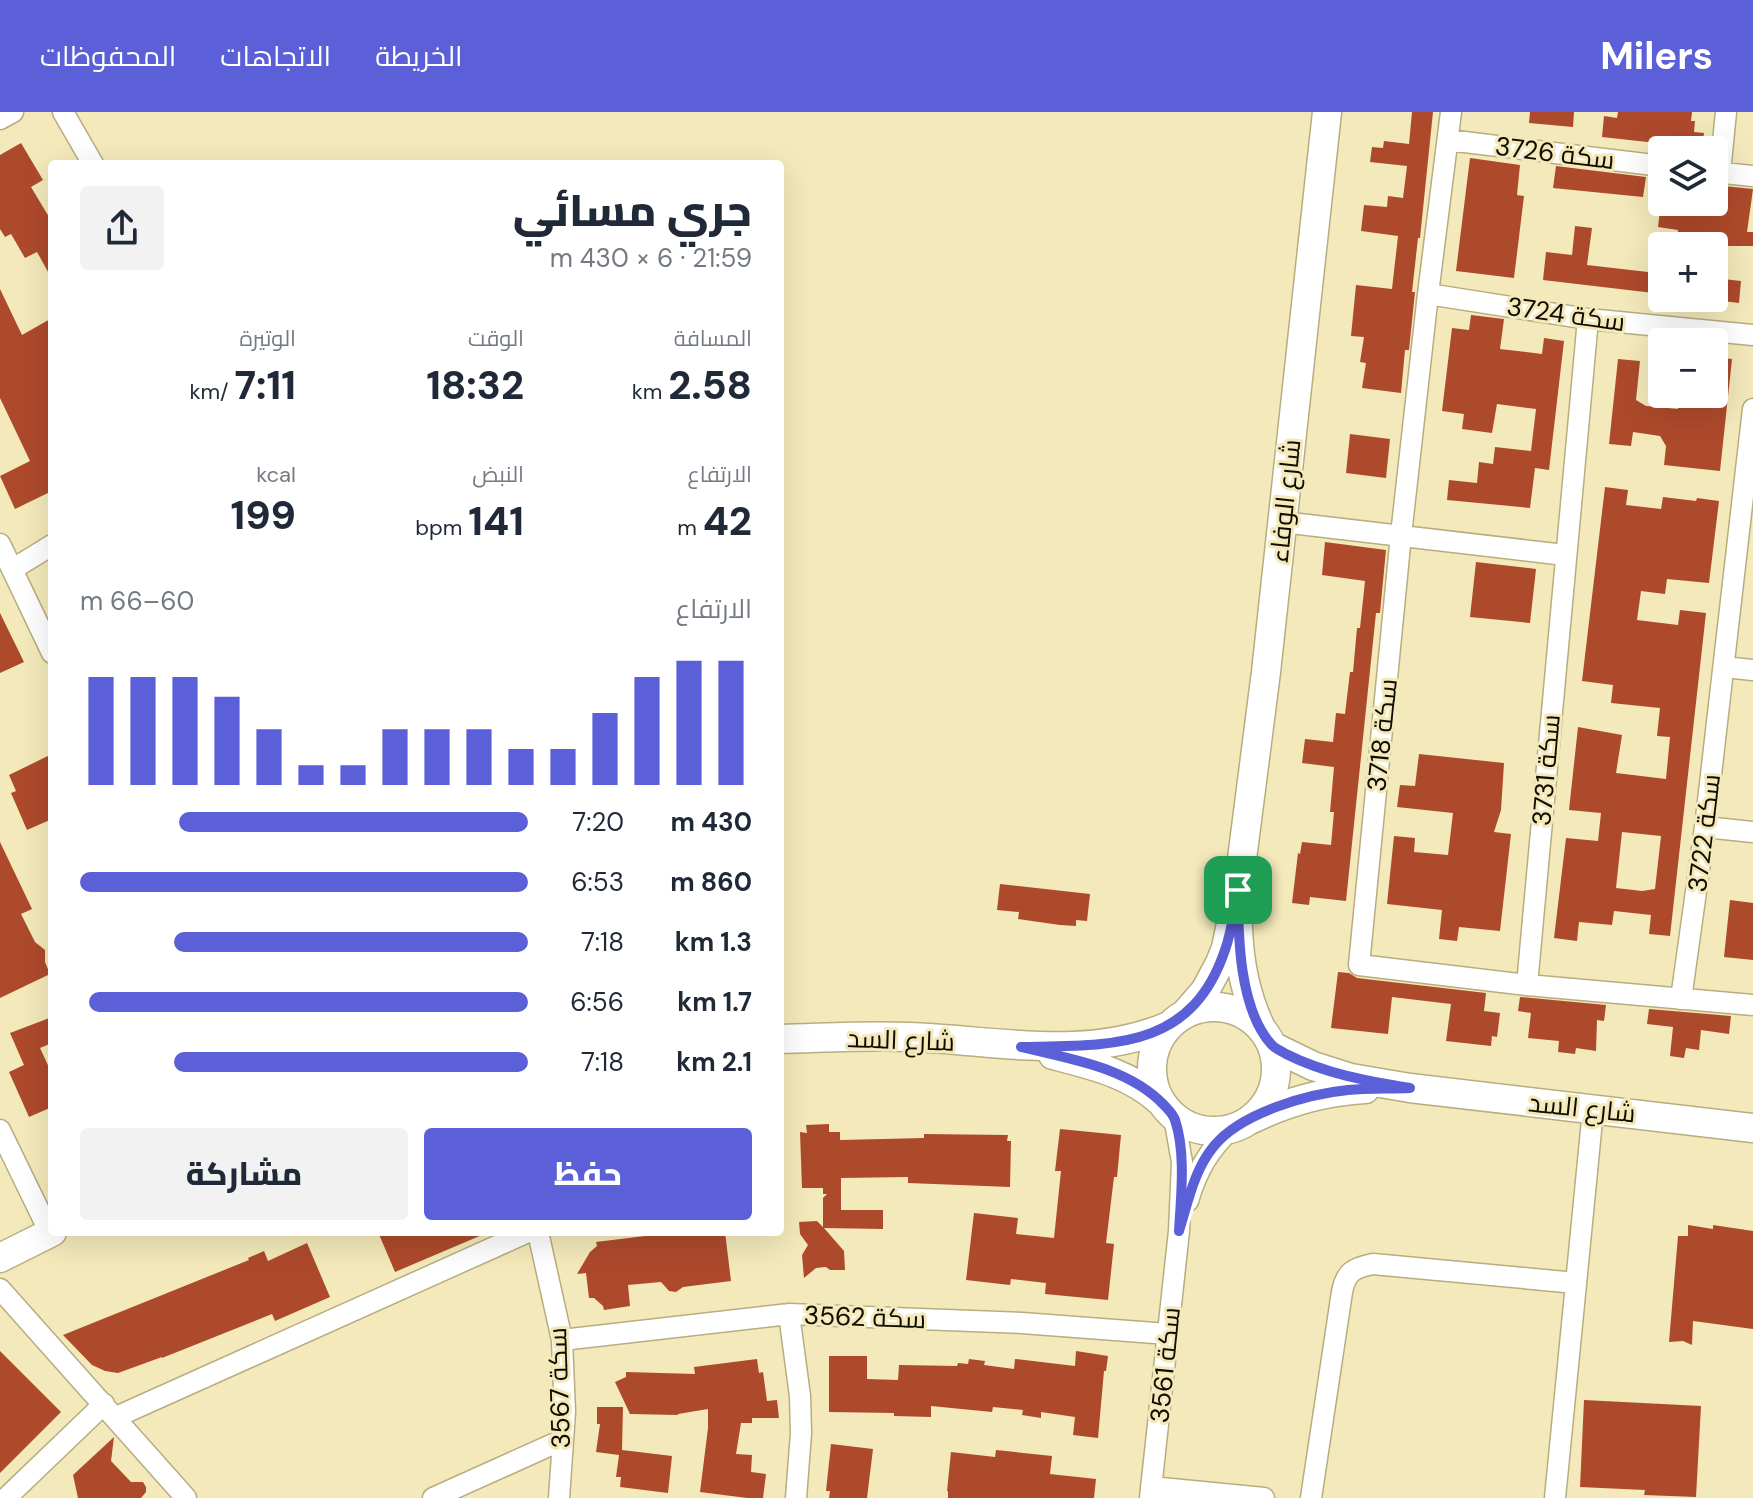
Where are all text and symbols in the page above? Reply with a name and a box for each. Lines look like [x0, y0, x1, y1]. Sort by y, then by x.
text: Milers [1600, 31, 1713, 81]
text: المحفوظات [40, 38, 176, 75]
text: الاتجاهات [220, 38, 331, 75]
text: الخريطة [375, 38, 463, 75]
street label: سكة 3726 [1493, 129, 1617, 177]
map controls [1648, 136, 1728, 408]
button: layers [1648, 136, 1728, 216]
text: جري مسائي [513, 182, 752, 240]
button: share [80, 186, 164, 270]
button: + [1648, 232, 1728, 312]
text: 21:59 · 6 × 430 m [550, 241, 752, 275]
street label: سكة 3724 [1505, 289, 1627, 339]
text: الوتيرة [240, 324, 296, 353]
text: الوقت [468, 324, 524, 353]
text: المسافة [674, 324, 752, 353]
button: − [1648, 328, 1728, 408]
text: 7:11 [235, 359, 296, 411]
text: 18:32 [426, 359, 524, 411]
text: 2.58 [668, 359, 752, 411]
text: /km [189, 377, 235, 406]
text: km [632, 377, 668, 406]
street label: شارع الوفاء [1262, 438, 1308, 564]
text: kcal [256, 460, 296, 489]
text: النبض [472, 460, 524, 489]
text: الارتفاع [688, 460, 752, 489]
text: 199 [230, 489, 296, 541]
text: 141 [468, 495, 524, 547]
text: 42 [703, 495, 752, 547]
text: bpm [415, 513, 468, 542]
text: m [677, 513, 703, 542]
text: 60–66 m [80, 584, 194, 618]
text: الارتفاع [676, 592, 752, 626]
street label: سكة 3718 [1359, 677, 1405, 793]
street label: سكة 3731 [1524, 713, 1568, 827]
street label: سكة 3722 [1680, 772, 1728, 894]
text: 7:20 [572, 805, 624, 839]
text: 430 m [671, 805, 752, 839]
pin [1204, 856, 1272, 924]
text: 6:53 [571, 865, 624, 899]
text: 860 m [670, 865, 752, 899]
icon: arrive [1216, 868, 1260, 912]
text: 7:18 [581, 925, 624, 959]
text: 1.3 km [675, 925, 752, 959]
text: 6:56 [570, 985, 624, 1019]
text: 1.7 km [677, 985, 752, 1019]
street label: شارع السد [847, 1021, 955, 1059]
text: 7:18 [581, 1045, 624, 1079]
text: 2.1 km [676, 1045, 752, 1079]
street label: شارع السد [1527, 1085, 1637, 1131]
button: مشاركة [80, 1128, 408, 1220]
button: حفظ [424, 1128, 752, 1220]
street label: سكة 3562 [803, 1298, 927, 1336]
street label: سكة 3561 [1142, 1305, 1188, 1425]
street label: سكة 3567 [540, 1327, 578, 1449]

